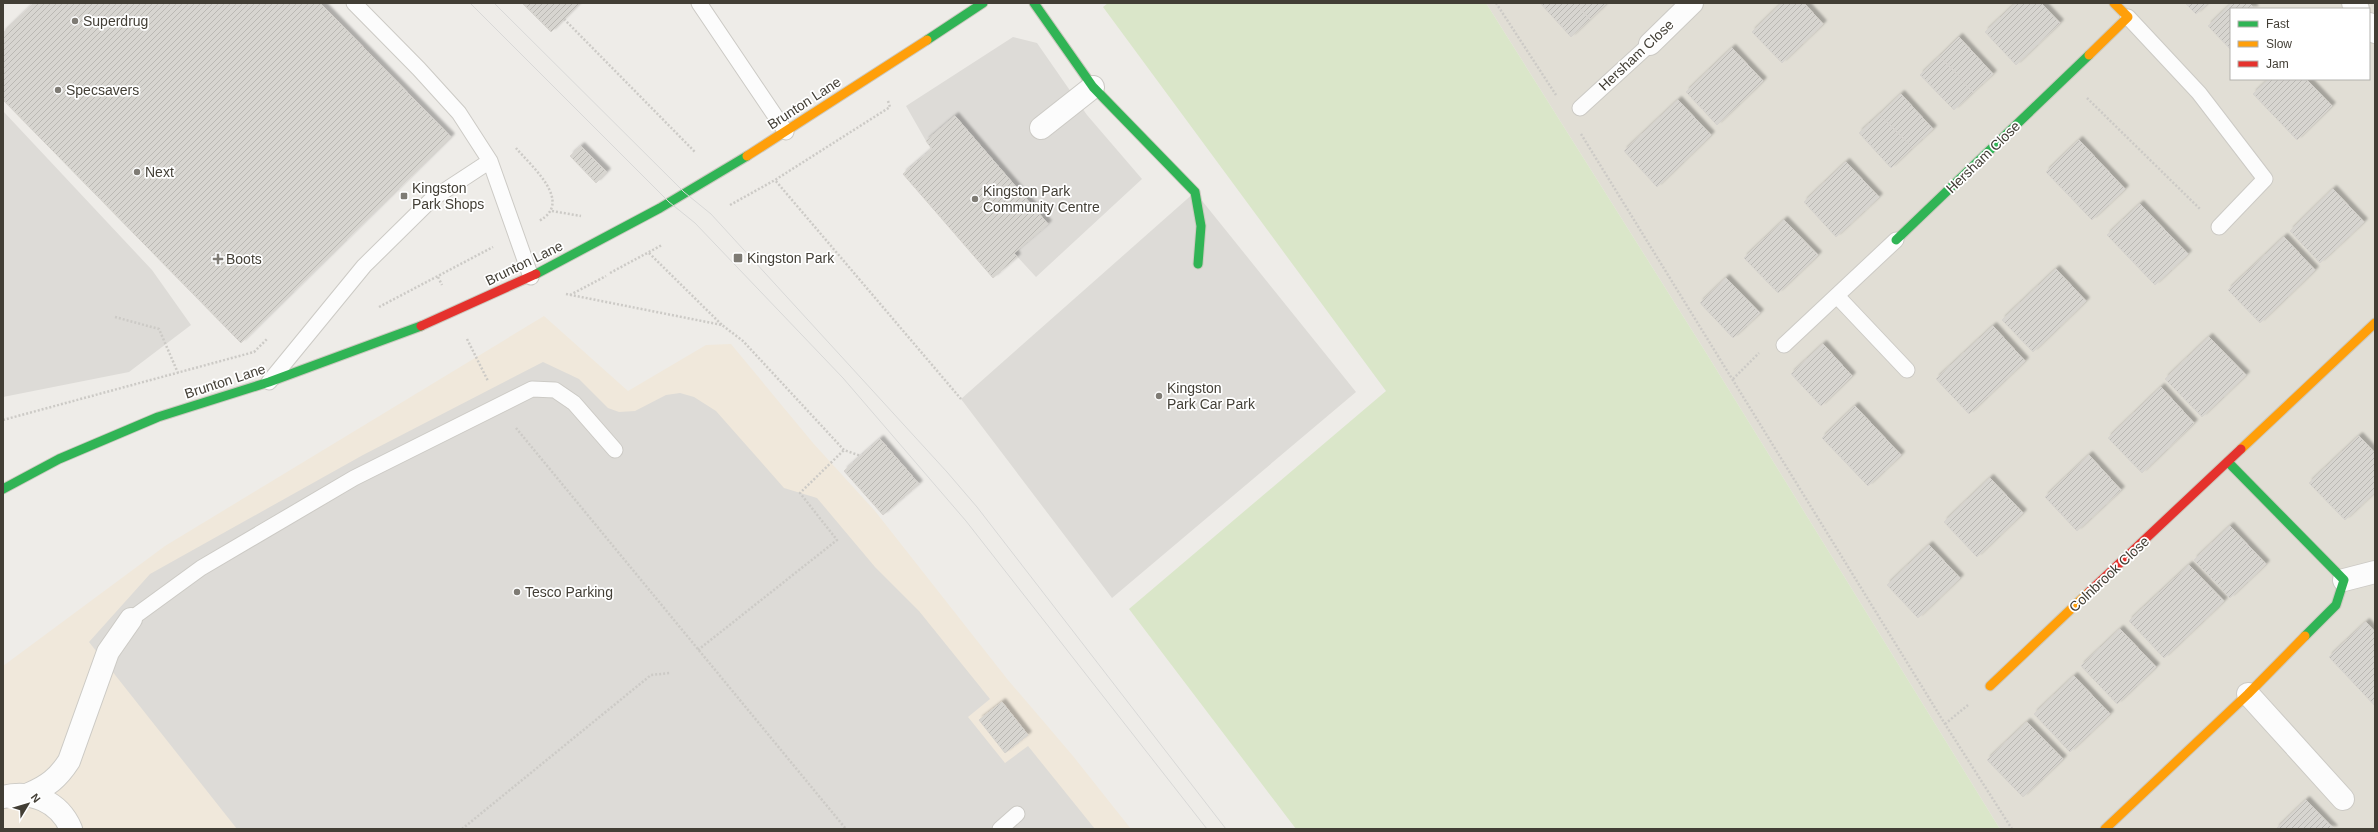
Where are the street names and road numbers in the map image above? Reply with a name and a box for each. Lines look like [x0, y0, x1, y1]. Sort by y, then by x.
street label: Hersham Close [1595, 16, 1677, 94]
street label: Brunton Lane [764, 73, 844, 133]
street label: Hersham Close [1943, 118, 2023, 196]
street label: Brunton Lane [483, 237, 565, 289]
street label: Brunton Lane [183, 360, 268, 402]
street label: Colnbrook Close [2066, 533, 2152, 615]

